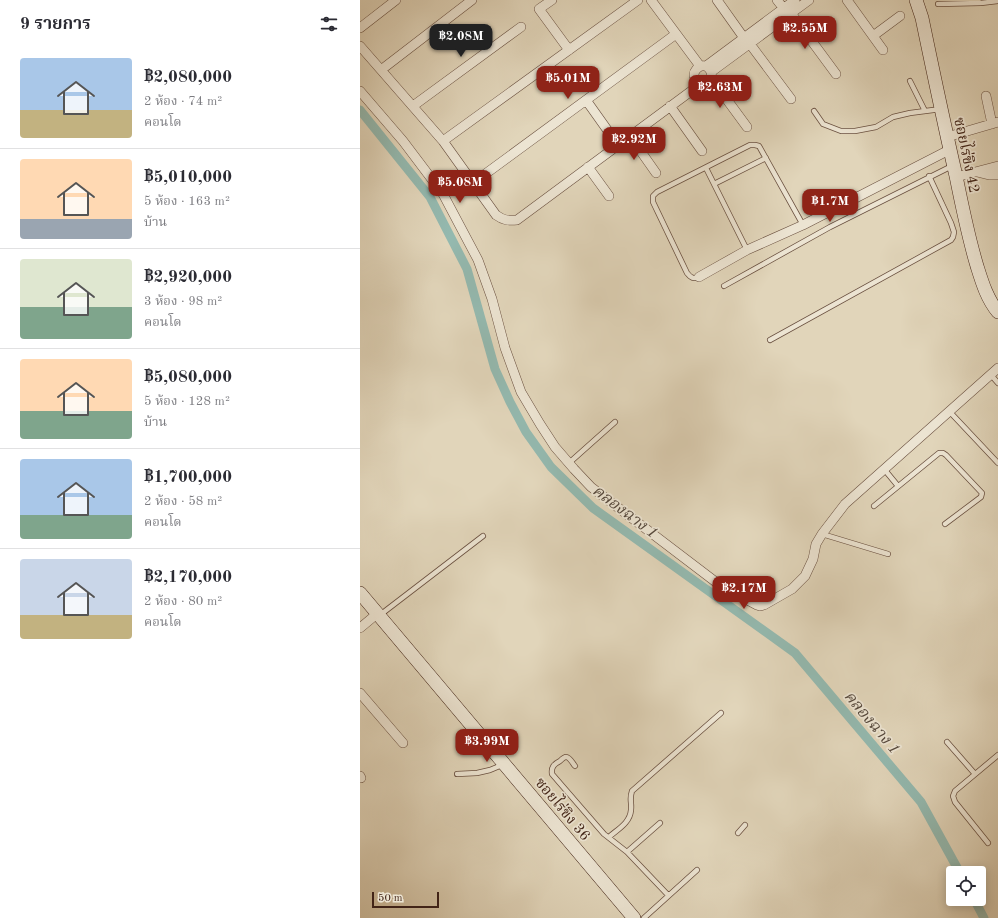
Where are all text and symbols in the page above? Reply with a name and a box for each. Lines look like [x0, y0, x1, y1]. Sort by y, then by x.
icon: filters [318, 13, 340, 35]
text: 9 รายการ [20, 16, 91, 33]
pin: ฿2.55M [772, 16, 838, 50]
text: ฿2.55M [782, 22, 828, 35]
pin: ฿2.08M [428, 24, 494, 58]
text: ฿2.08M [438, 30, 484, 43]
pin: ฿5.01M [535, 66, 601, 100]
text: ฿2,080,000 [144, 69, 232, 86]
text: ฿5.01M [545, 72, 591, 85]
icon: home [52, 74, 100, 122]
pin: ฿2.63M [687, 75, 753, 109]
text: ฿2.63M [697, 81, 743, 94]
text: 2 ห้อง · 74 m² [144, 95, 222, 108]
street label: ซอยไร่ขิง 42 [950, 115, 986, 195]
text: คอนโด [144, 116, 182, 129]
pin: ฿2.92M [601, 127, 667, 161]
text: ฿2.92M [611, 133, 657, 146]
text: ฿5,010,000 [144, 169, 232, 186]
pin: ฿5.08M [427, 170, 493, 204]
icon: home [52, 175, 100, 223]
text: ฿5.08M [437, 176, 483, 189]
pin: ฿1.7M [802, 189, 858, 223]
text: 5 ห้อง · 163 m² [144, 195, 230, 208]
text: ฿1.7M [811, 195, 849, 208]
text: บ้าน [144, 216, 167, 229]
text: ฿2,920,000 [144, 269, 232, 286]
icon: home [52, 275, 100, 323]
text: 3 ห้อง · 98 m² [144, 295, 222, 308]
text: คอนโด [144, 316, 182, 329]
text: ฿5,080,000 [144, 369, 232, 386]
icon: home [52, 375, 100, 423]
text: 5 ห้อง · 128 m² [144, 395, 230, 408]
text: บ้าน [144, 416, 167, 429]
text: ฿1,700,000 [144, 469, 232, 486]
icon: home [52, 475, 100, 523]
water label: คลองฉาง 1 [589, 483, 660, 542]
text: 2 ห้อง · 58 m² [144, 495, 222, 508]
text: คอนโด [144, 516, 182, 529]
text: ฿2,170,000 [144, 569, 232, 586]
icon: home [52, 575, 100, 623]
pin: ฿2.17M [711, 576, 777, 610]
text: ฿2.17M [721, 582, 767, 595]
text: 2 ห้อง · 80 m² [144, 595, 222, 608]
text: คอนโด [144, 616, 182, 629]
water label: คลองฉาง 1 [841, 689, 902, 758]
pin: ฿3.99M [454, 729, 520, 763]
text: ฿3.99M [464, 735, 510, 748]
street label: ซอยไร่ขิง 36 [531, 772, 596, 844]
map controls [946, 866, 986, 906]
button: locate [946, 866, 986, 906]
scale bar [372, 890, 439, 909]
text: 50 m [378, 893, 403, 904]

